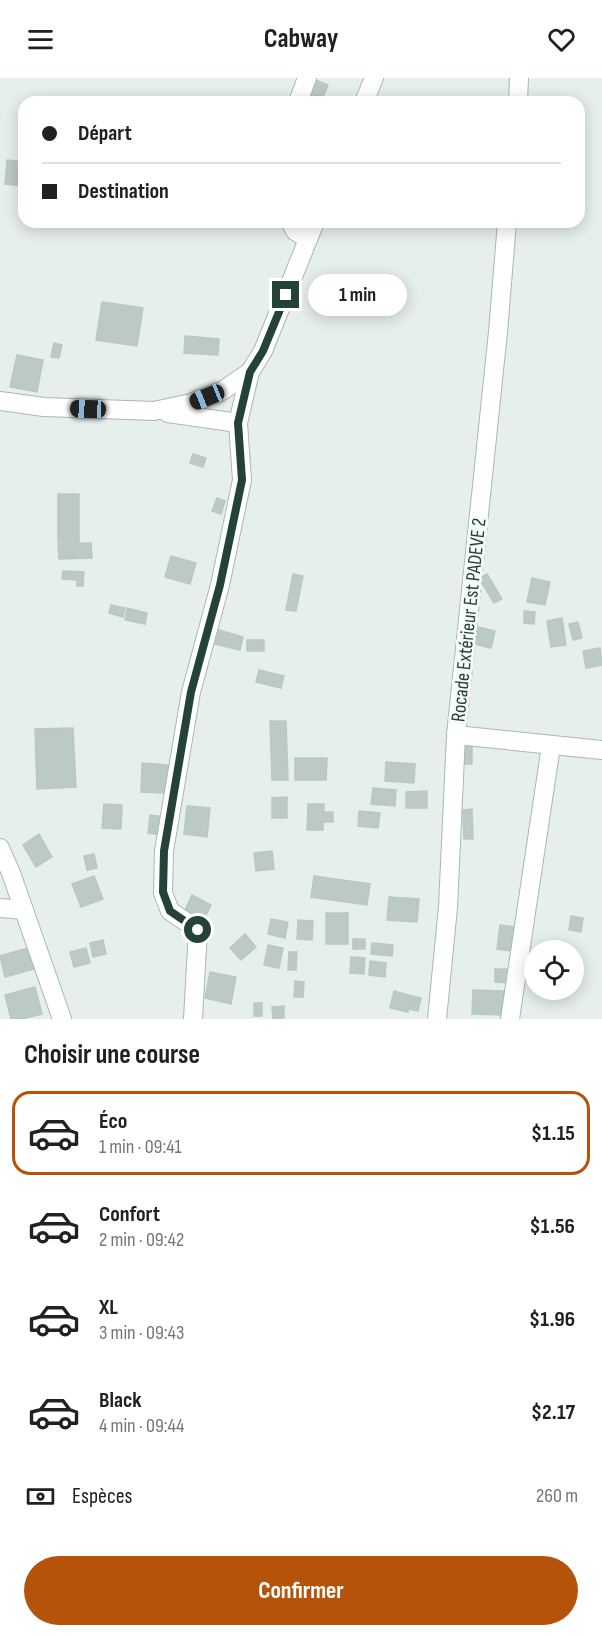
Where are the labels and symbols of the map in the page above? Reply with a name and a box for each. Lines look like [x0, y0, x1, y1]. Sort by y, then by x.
callout: 1 min [307, 274, 406, 316]
route end [272, 281, 299, 308]
car [187, 382, 227, 412]
car [70, 399, 106, 419]
street label: Rocade Extérieur Est PADEVE 2 [446, 517, 492, 723]
route start [184, 916, 211, 943]

